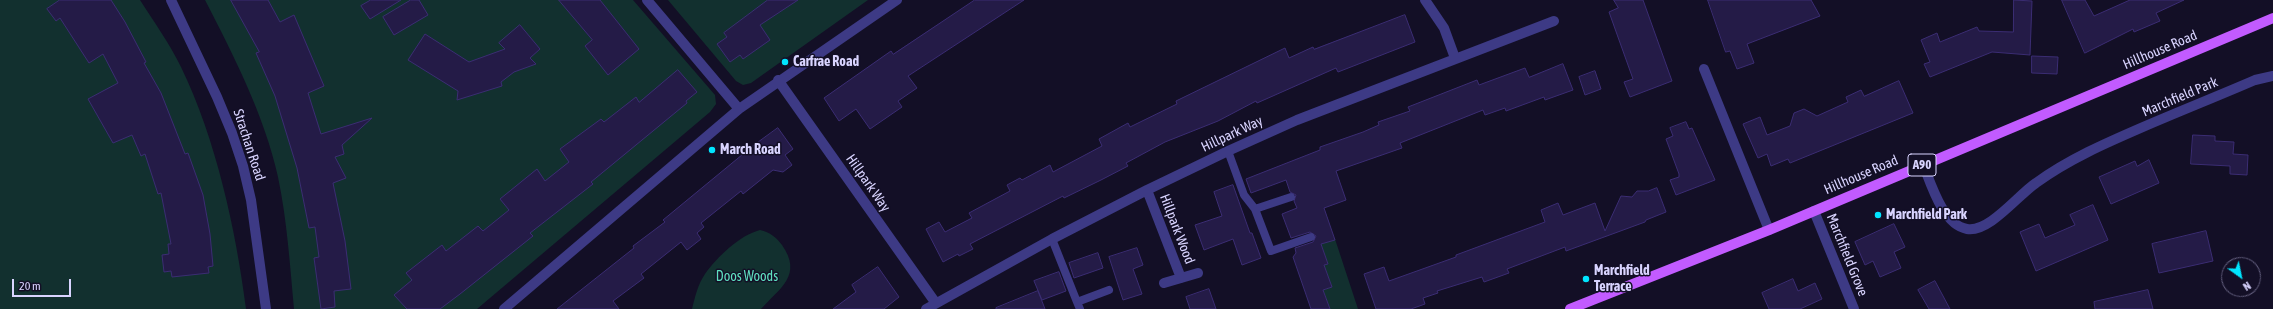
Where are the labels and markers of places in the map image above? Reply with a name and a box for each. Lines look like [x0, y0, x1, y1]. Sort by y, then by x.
place label: Carfrae Road [793, 54, 859, 70]
marker: Carfrae Road [780, 57, 790, 67]
place label: March Road [720, 142, 781, 158]
marker: March Road [707, 145, 717, 155]
place label: Marchfield Park [1886, 207, 1967, 223]
marker: Marchfield Park [1873, 210, 1883, 220]
place label: Marchfield Terrace [1594, 263, 1650, 296]
marker: Marchfield Terrace [1581, 274, 1591, 284]

